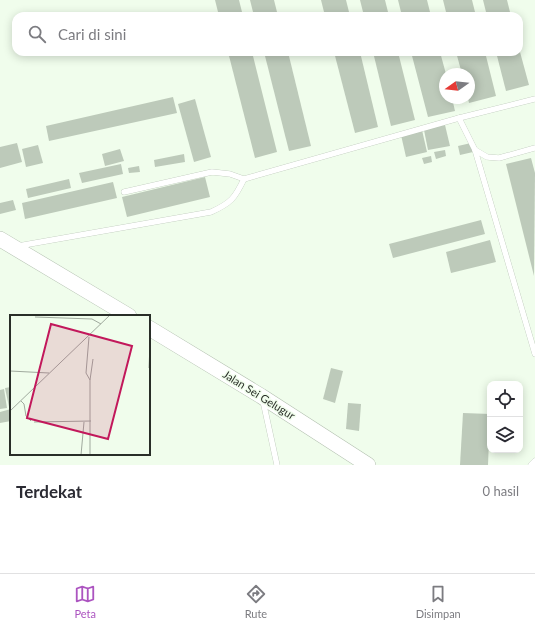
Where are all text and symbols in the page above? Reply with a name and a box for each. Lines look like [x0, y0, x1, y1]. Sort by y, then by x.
search box [12, 12, 523, 56]
icon: search [26, 23, 48, 45]
text: Cari di sini [58, 25, 126, 43]
north arrow [439, 68, 475, 104]
inset map [10, 315, 150, 455]
street label: Jalan Sei Gelugur [221, 367, 298, 422]
map controls [487, 381, 523, 453]
button: locate [487, 381, 523, 417]
button: layers [487, 417, 523, 453]
text: Terdekat [16, 481, 82, 502]
text: 0 hasil [483, 483, 519, 499]
tab: Peta [74, 583, 96, 620]
tab: Rute [245, 583, 267, 620]
tab: Disimpan [416, 583, 461, 620]

